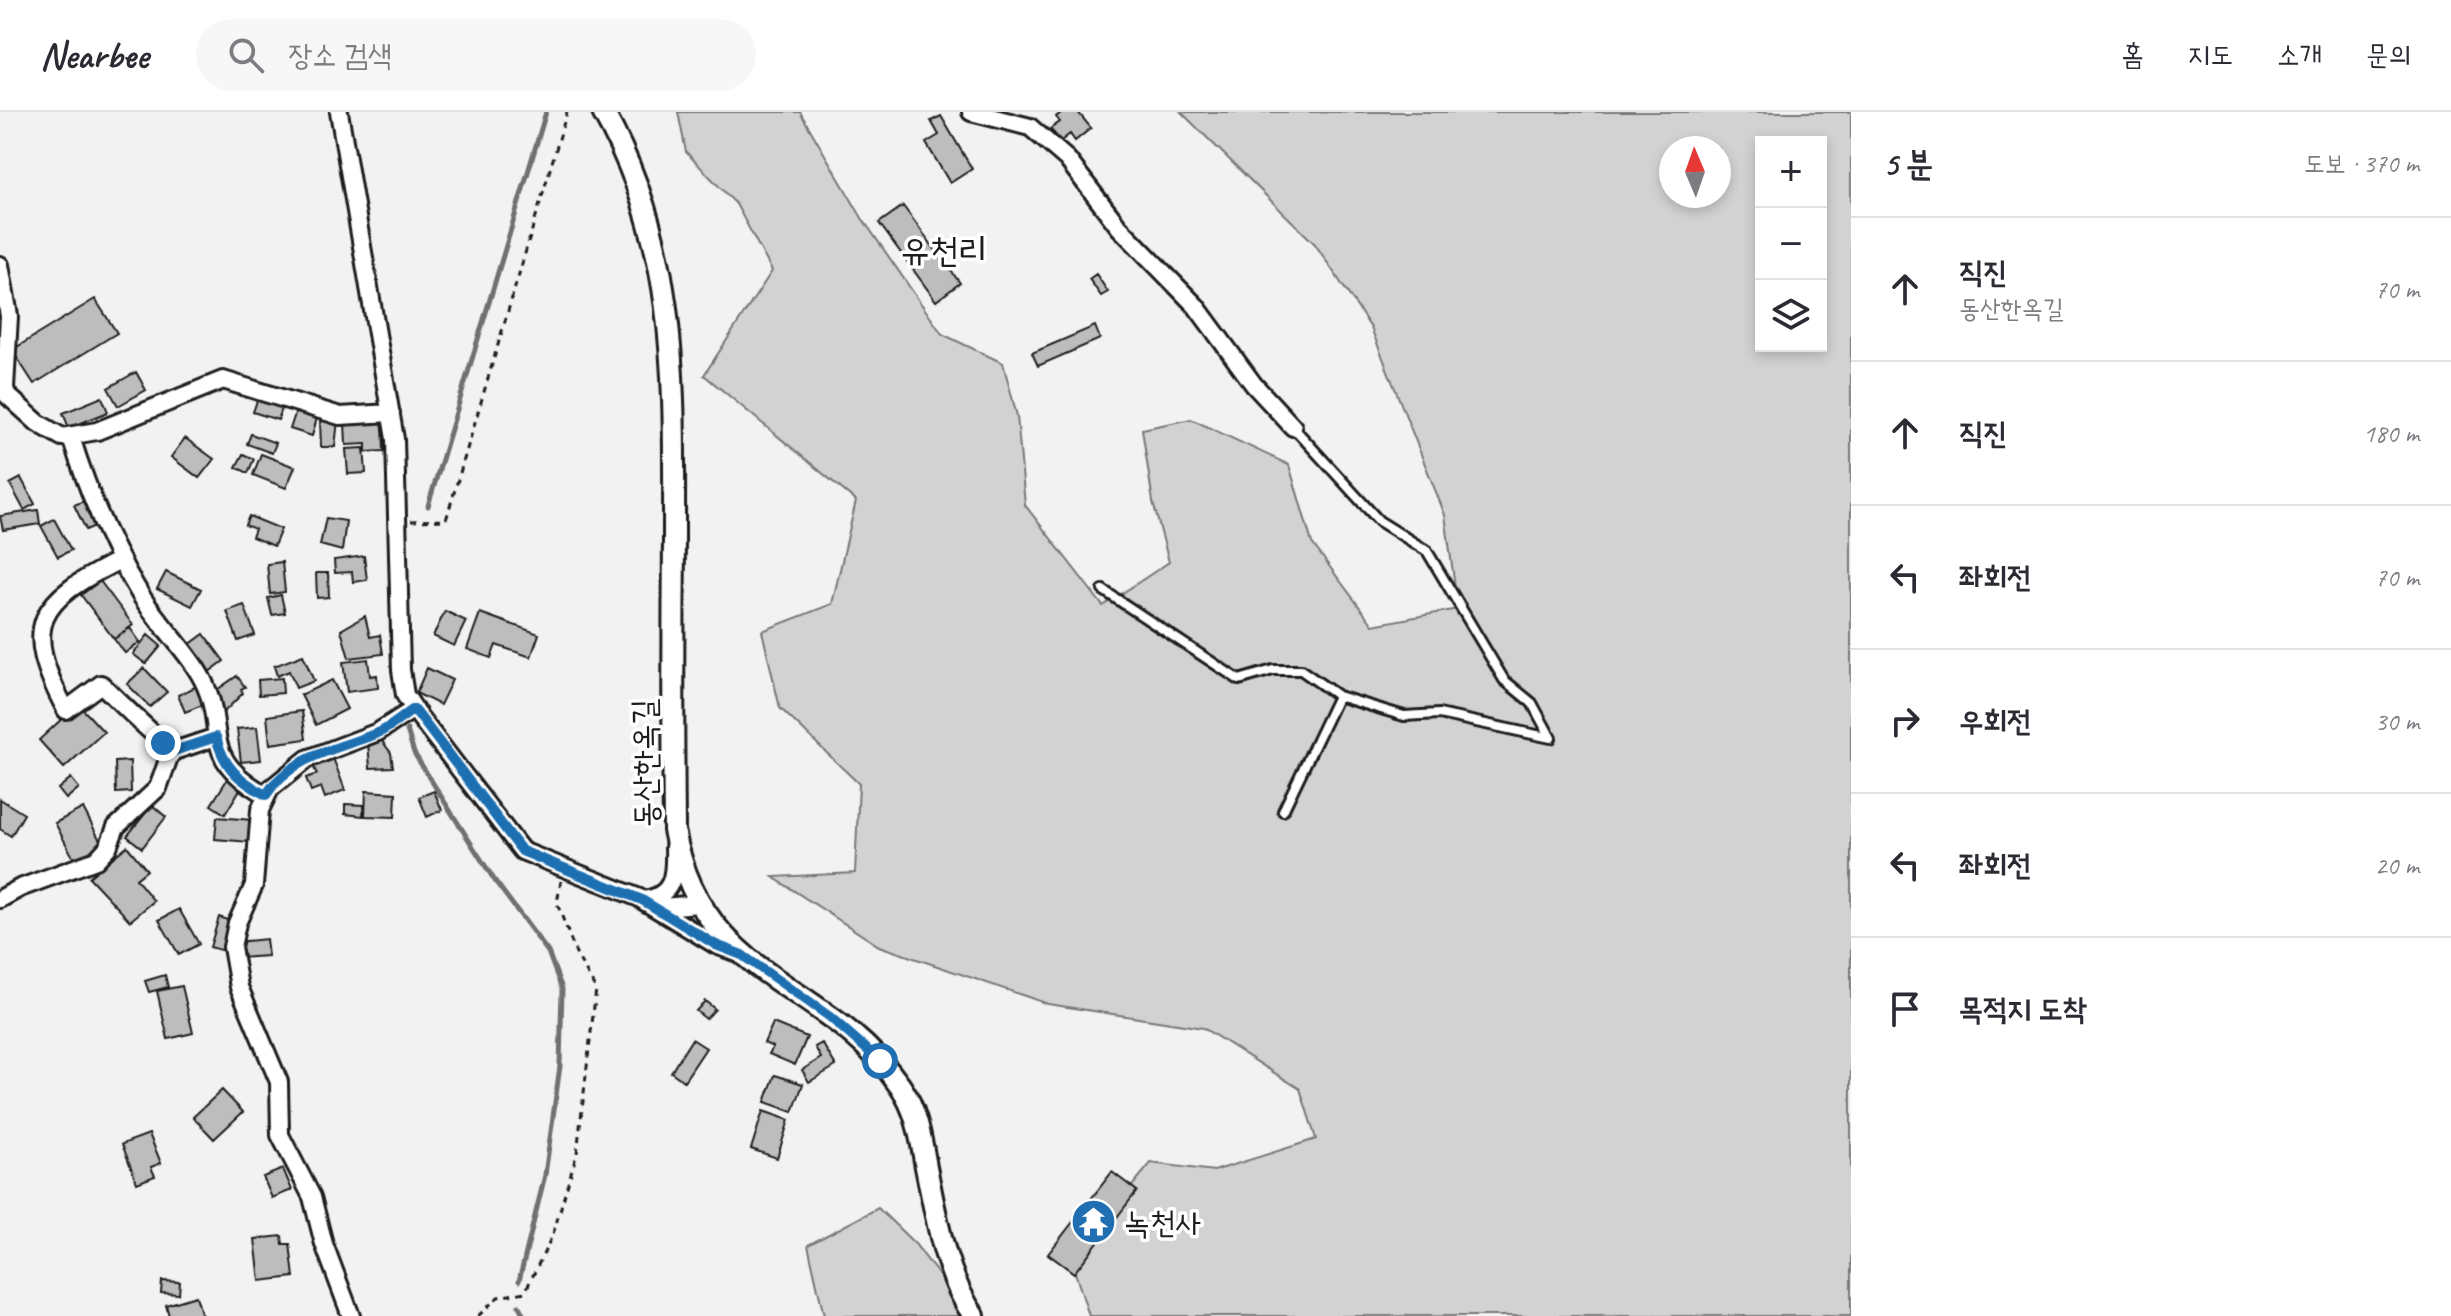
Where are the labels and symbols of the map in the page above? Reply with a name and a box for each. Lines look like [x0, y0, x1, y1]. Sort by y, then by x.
north arrow [1659, 136, 1731, 208]
district label: 유천리 [901, 227, 987, 273]
street label: 동산한옥길 [623, 698, 667, 828]
route end [145, 725, 181, 761]
route start [862, 1043, 898, 1079]
temple icon: 녹천사 [1069, 1198, 1117, 1246]
place label: 녹천사 [1124, 1202, 1201, 1243]

